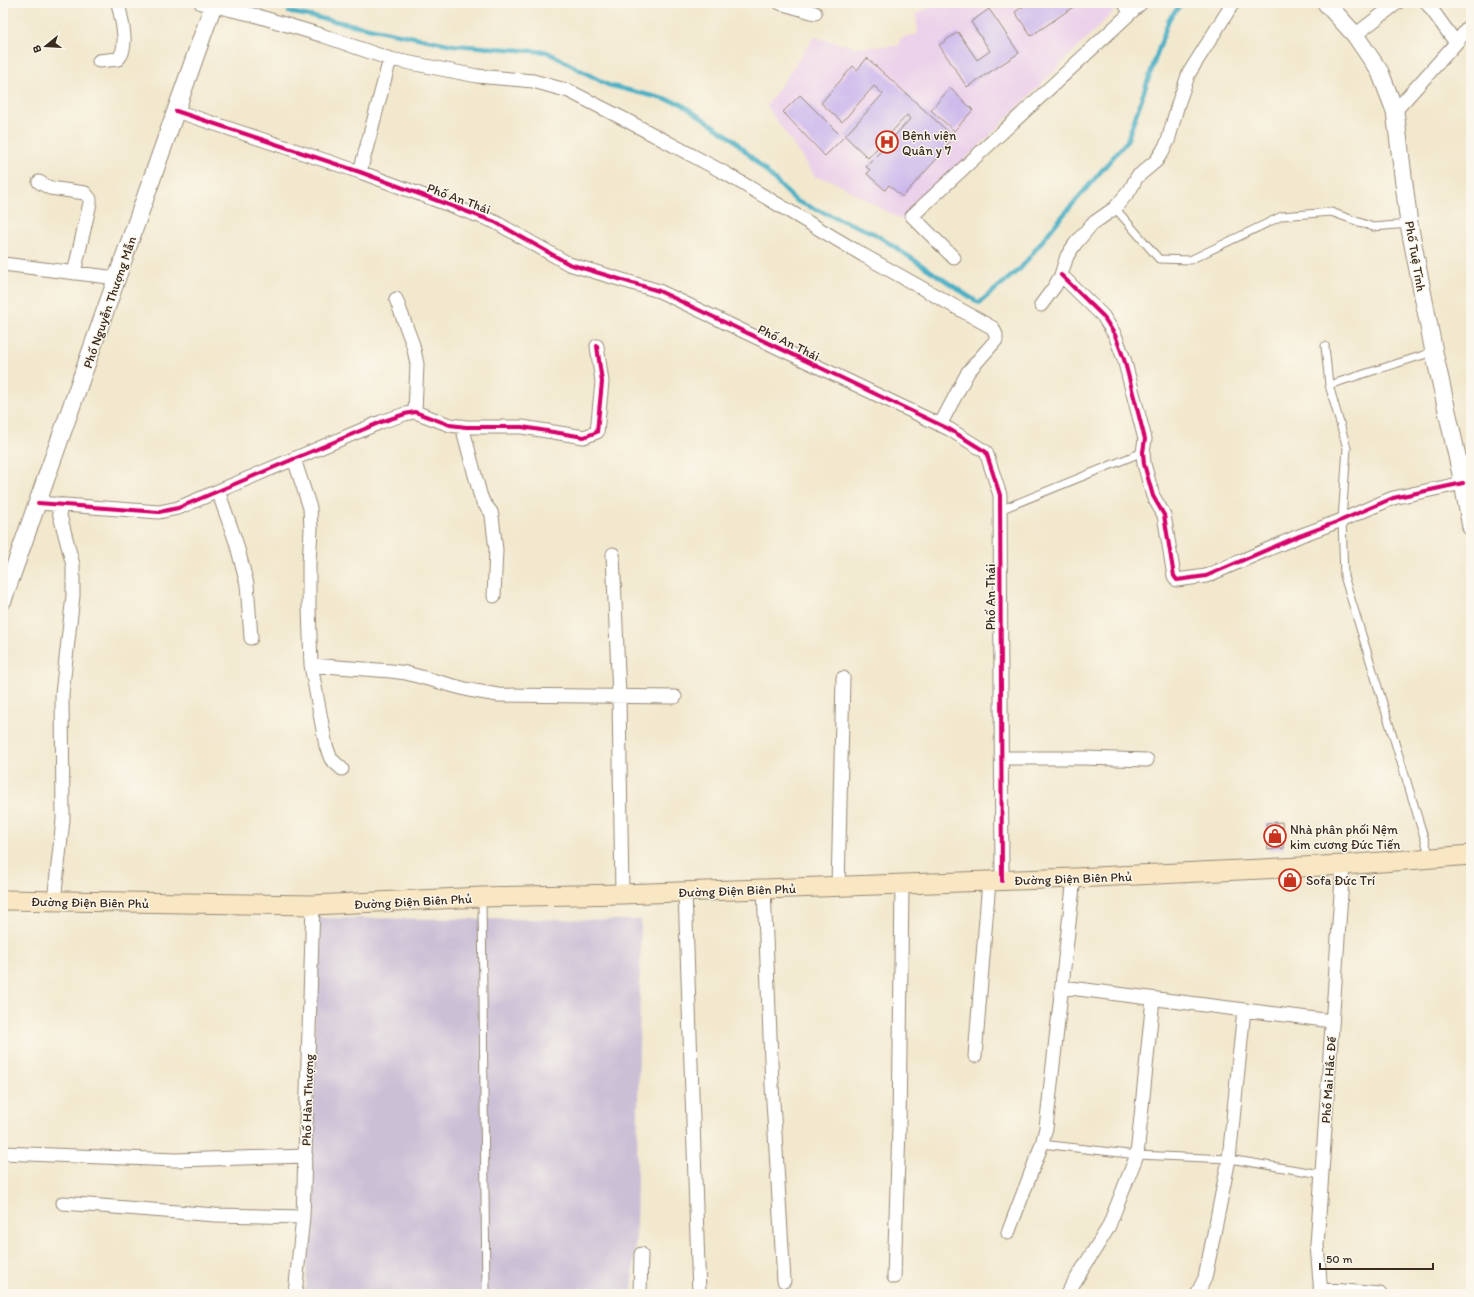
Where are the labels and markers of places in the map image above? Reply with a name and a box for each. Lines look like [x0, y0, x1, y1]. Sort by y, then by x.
place label: Bệnh viện Quân y 7 [902, 128, 957, 158]
hospital icon: Bệnh viện Quân y 7 [874, 129, 900, 155]
place label: Nhà phân phối Nệm kim cương Đức Tiến [1290, 822, 1401, 852]
shop icon: Nhà phân phối Nệm kim cương Đức Tiến [1262, 823, 1288, 849]
shop icon: Sofa Đức Trí [1277, 867, 1303, 893]
place label: Sofa Đức Trí [1306, 873, 1376, 888]

